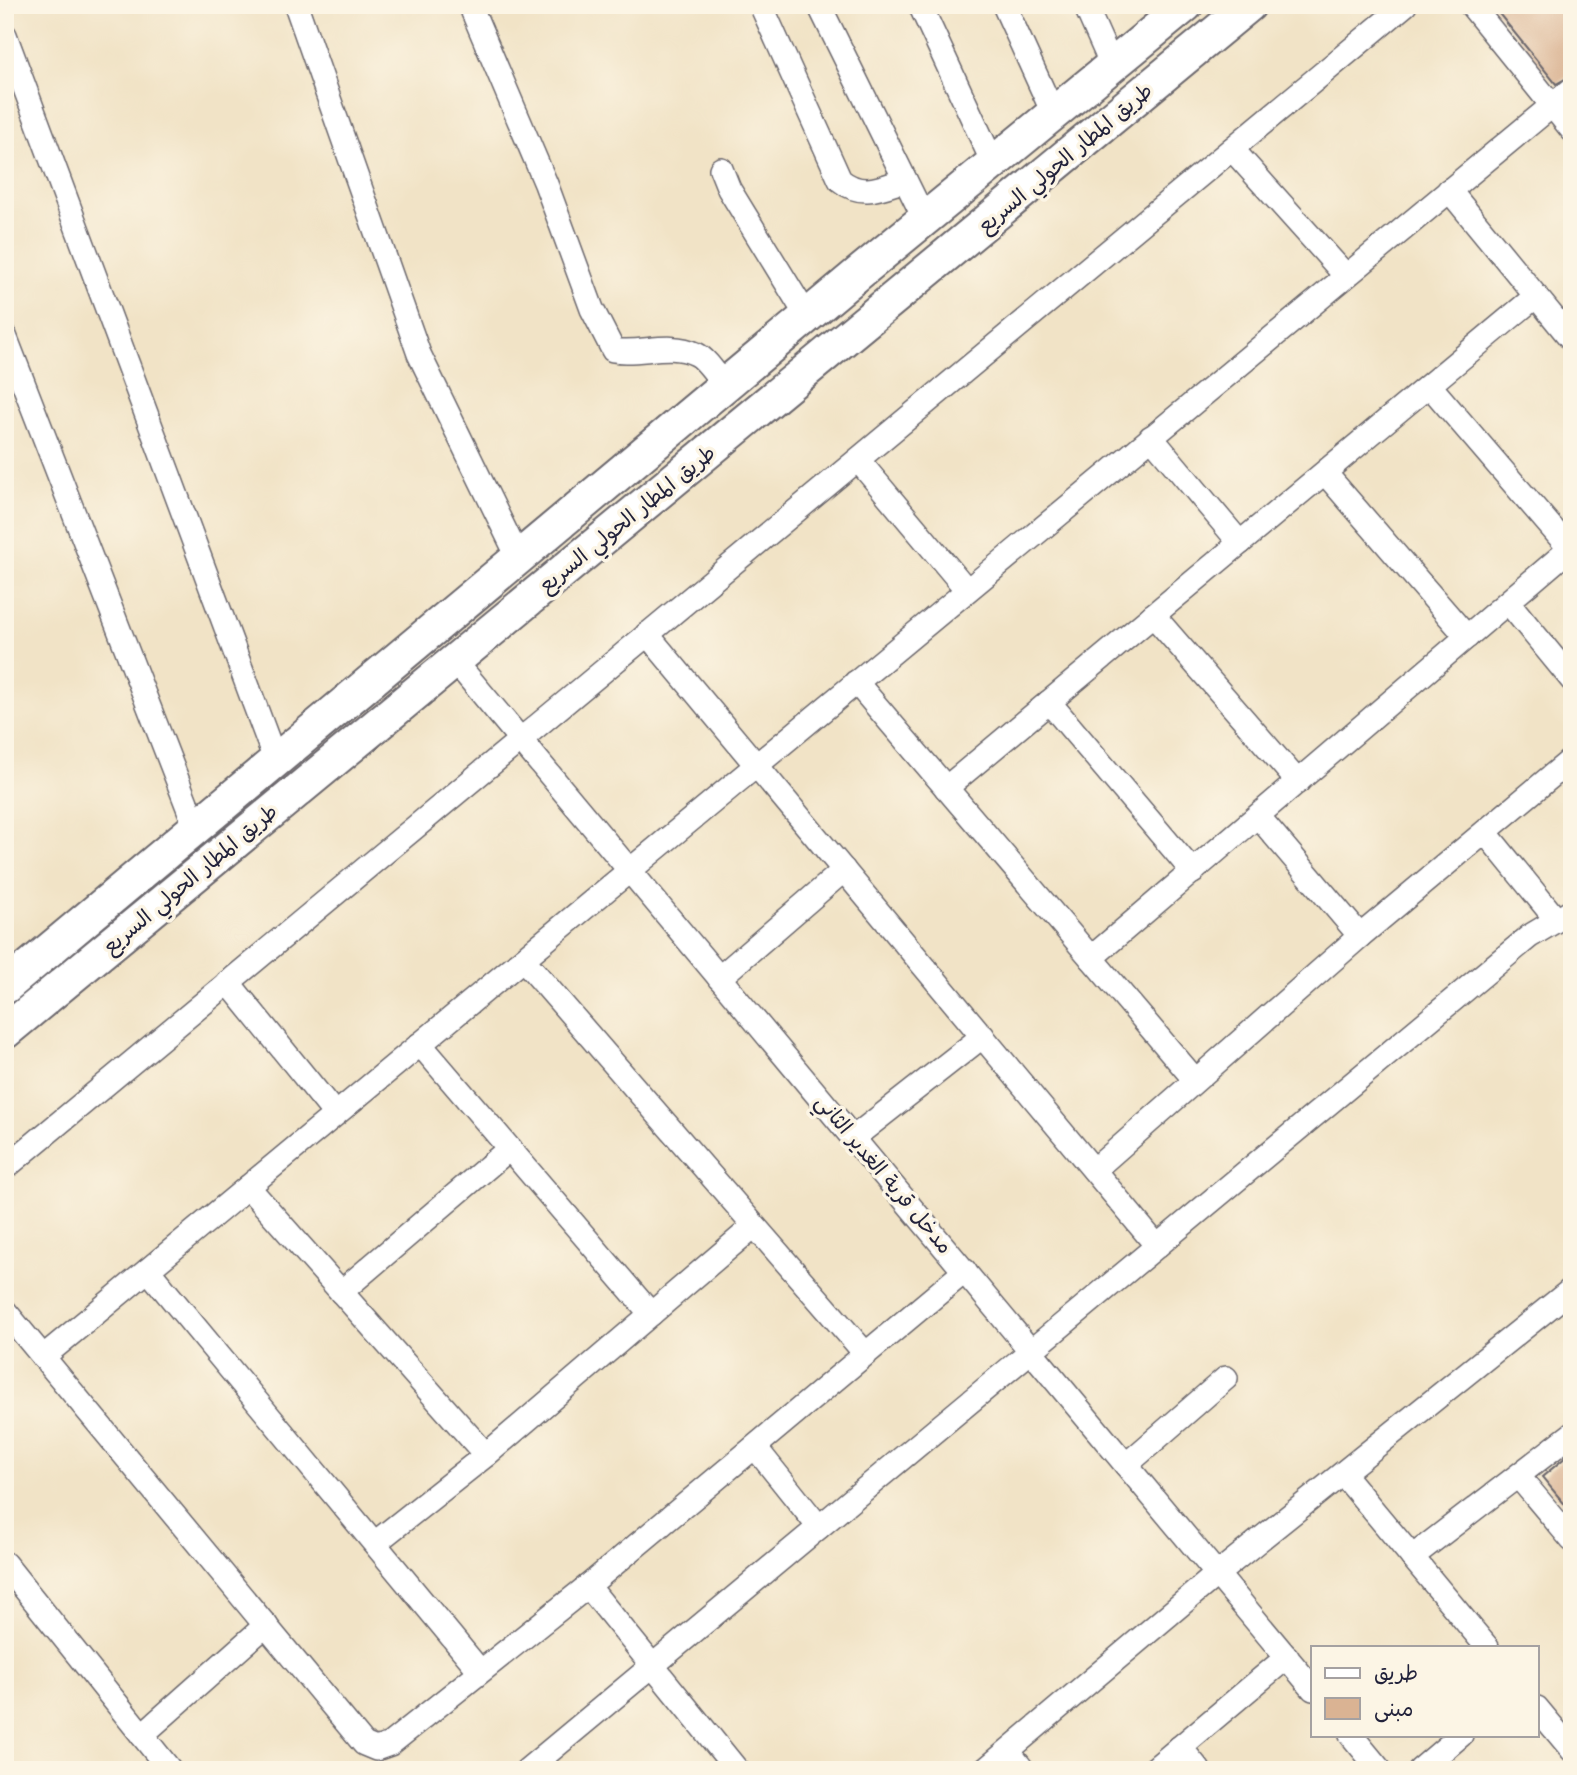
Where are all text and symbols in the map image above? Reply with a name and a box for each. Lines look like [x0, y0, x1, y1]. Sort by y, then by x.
street label: طريق المطار الحولي السريع [972, 76, 1162, 243]
street label: طريق المطار الحولي السريع [533, 439, 725, 603]
street label: طريق المطار الحولي السريع [97, 797, 287, 964]
street label: مدخل قرية الغدير الثاني [805, 1088, 959, 1263]
legend [1311, 1646, 1538, 1736]
text: طريق [1374, 1659, 1418, 1687]
text: مبنى [1374, 1695, 1413, 1723]

